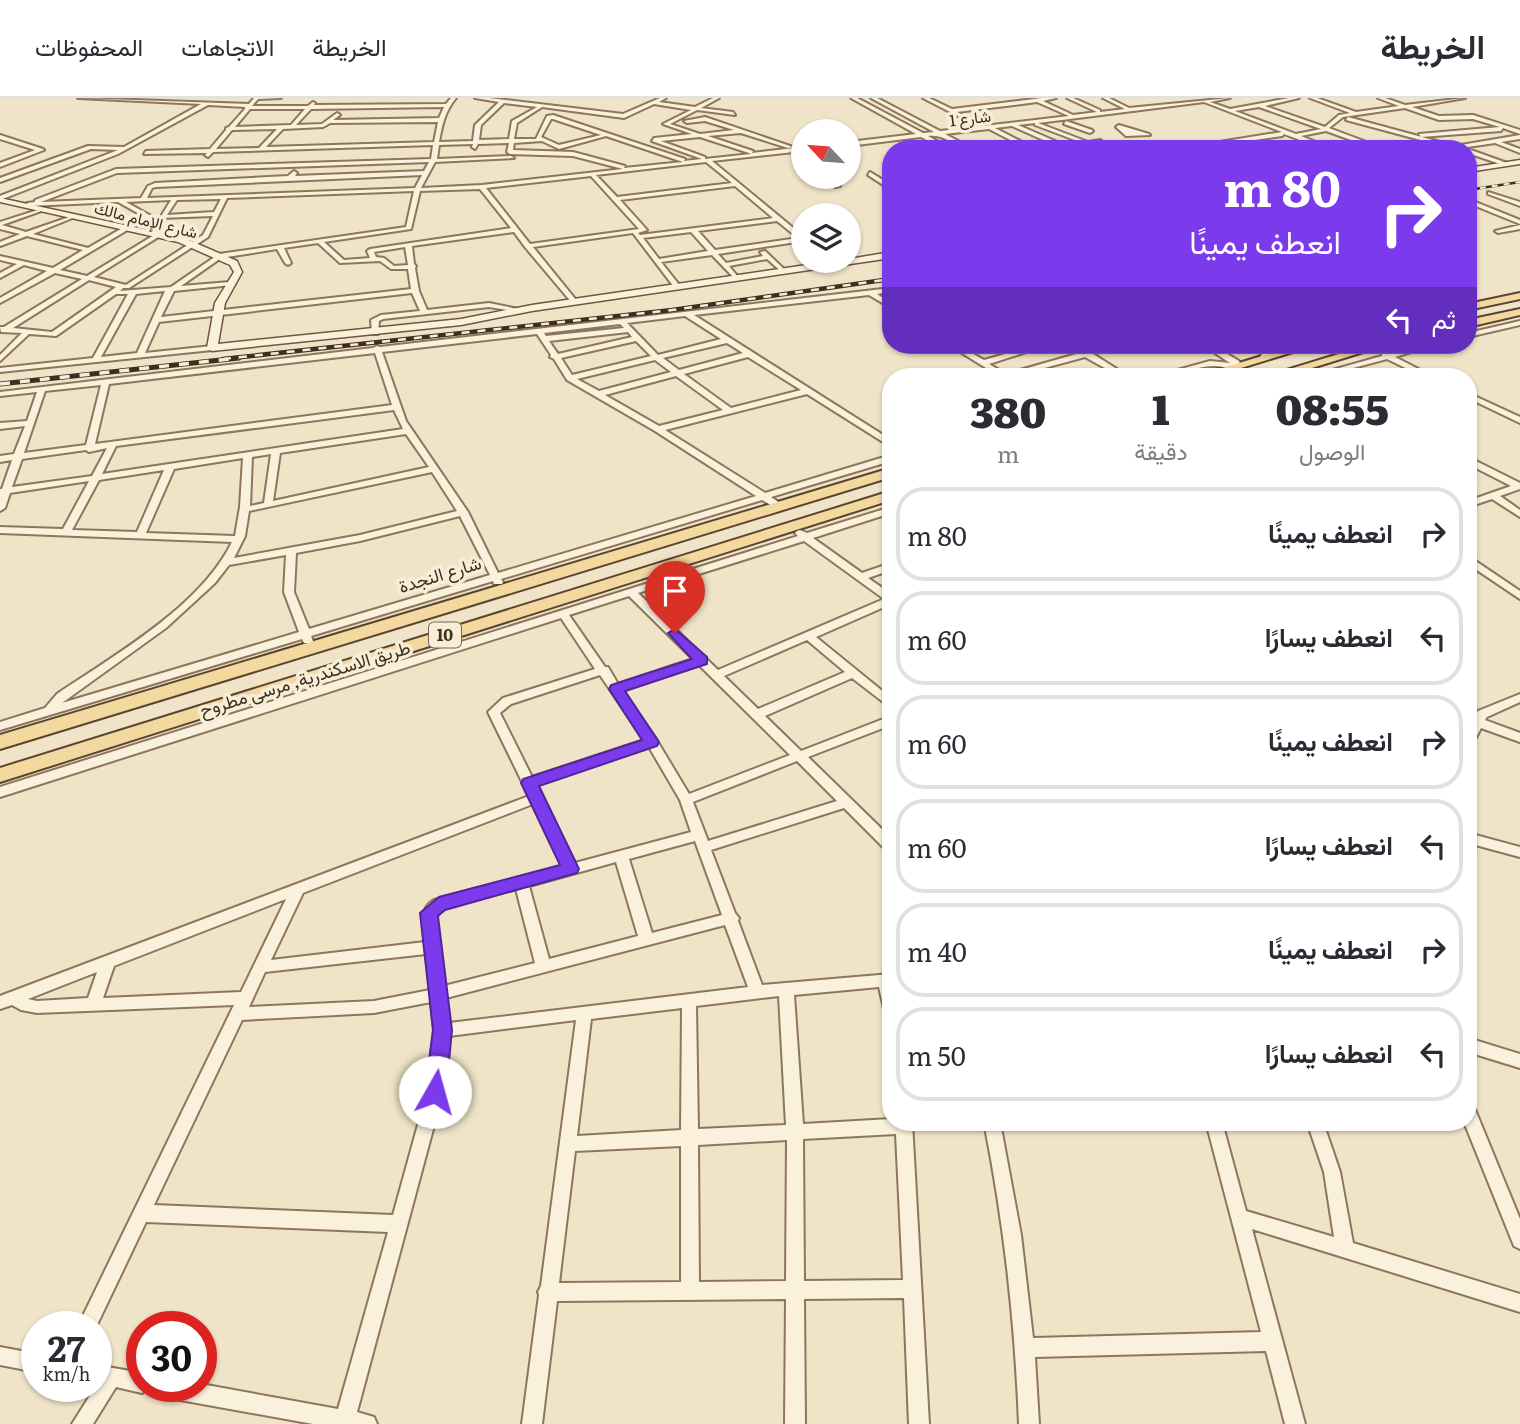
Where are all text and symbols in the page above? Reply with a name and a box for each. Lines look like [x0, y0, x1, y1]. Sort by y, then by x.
text: الخريطة [1381, 20, 1485, 69]
text: المحفوظات [35, 28, 143, 63]
text: الاتجاهات [181, 28, 274, 63]
text: الخريطة [312, 28, 387, 63]
street label: شارع 1 [948, 103, 992, 132]
north arrow [791, 119, 861, 189]
map controls [791, 119, 861, 273]
text: 80 m [1223, 149, 1341, 222]
icon: right [1365, 168, 1456, 259]
street label: شارع الإمام مالك [92, 195, 200, 244]
button: layers [791, 203, 861, 273]
text: انعطف يمينًا [1189, 216, 1341, 264]
text: ثم [1432, 298, 1456, 337]
icon: left [1380, 301, 1418, 339]
text: 1 [1152, 376, 1170, 438]
text: 08:55 [1275, 376, 1389, 438]
text: 380 [970, 379, 1046, 441]
text: دقيقة [1134, 433, 1187, 467]
text: الوصول [1299, 433, 1365, 467]
text: m [997, 436, 1019, 470]
text: انعطف يمينًا [1268, 512, 1393, 551]
text: 80 m [907, 515, 967, 554]
icon: right [1414, 515, 1452, 553]
street label: شارع النجدة [395, 548, 484, 599]
pin [645, 561, 705, 633]
icon: arrive [656, 572, 694, 610]
text: انعطف يسارًا [1265, 616, 1393, 655]
text: 60 m [907, 619, 966, 658]
icon: left [1414, 619, 1452, 657]
road number: 10 [429, 622, 461, 648]
street label: طريق الاسكندرية, مرسى مطروح [196, 633, 413, 722]
text: انعطف يمينًا [1268, 720, 1393, 759]
text: 60 m [907, 723, 966, 762]
icon: right [1414, 723, 1452, 761]
text: انعطف يسارًا [1265, 824, 1393, 863]
text: 60 m [907, 827, 966, 866]
icon: left [1414, 827, 1452, 865]
text: انعطف يمينًا [1268, 928, 1393, 967]
text: 40 m [907, 931, 967, 970]
icon: right [1414, 931, 1452, 969]
text: انعطف يسارًا [1265, 1032, 1393, 1071]
text: 50 m [907, 1035, 966, 1074]
icon: left [1414, 1035, 1452, 1073]
position arrow [398, 1055, 472, 1129]
speed limit sign: 30 [126, 1311, 217, 1402]
text: 27 [48, 1321, 85, 1373]
text: km/h [43, 1360, 90, 1387]

